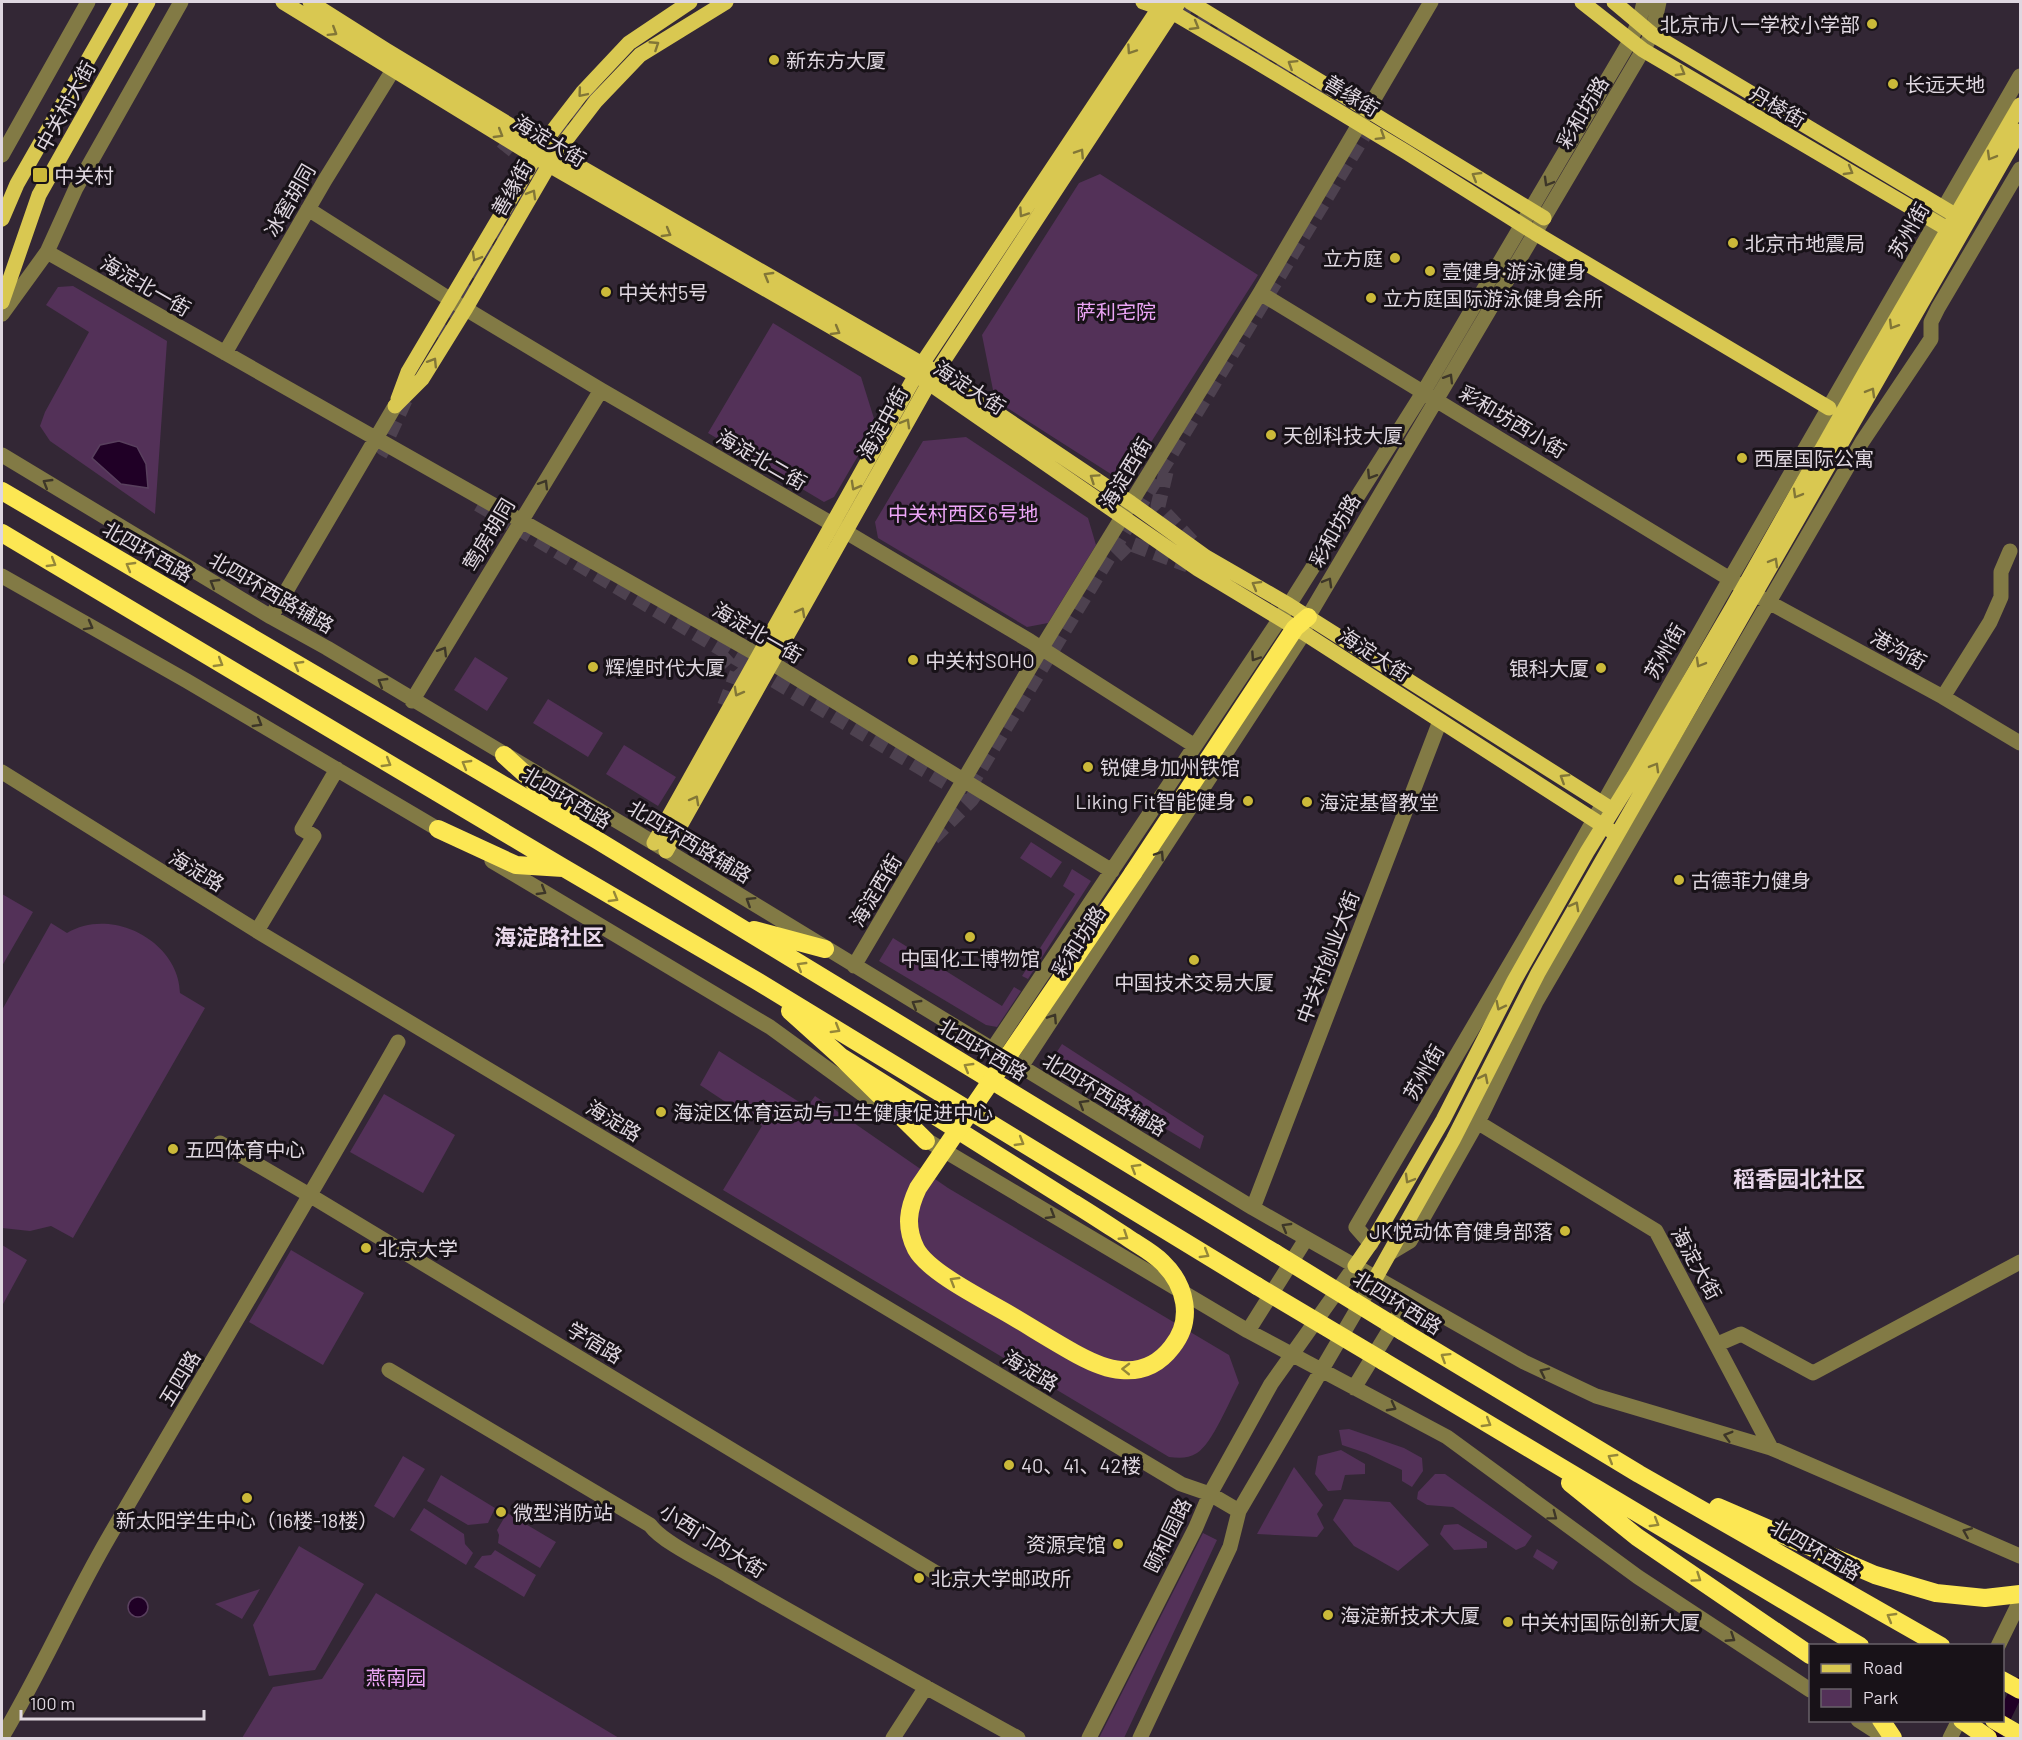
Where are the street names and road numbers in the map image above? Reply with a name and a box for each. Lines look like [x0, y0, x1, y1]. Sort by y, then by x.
street label: 中关村大街 [30, 56, 100, 156]
street label: 善缘街 [1320, 69, 1384, 121]
street label: 彩和坊路 [1551, 72, 1613, 152]
street label: 丹棱街 [1746, 81, 1810, 131]
street label: 海淀大街 [510, 109, 590, 171]
street label: 善缘街 [486, 156, 536, 220]
street label: 冰窖胡同 [259, 159, 319, 241]
street label: 苏州街 [1883, 198, 1933, 262]
street label: 海淀北一街 [97, 250, 195, 320]
street label: 海淀大街 [930, 355, 1010, 419]
street label: 彩和坊西小街 [1455, 380, 1571, 462]
street label: 海淀中街 [852, 382, 912, 464]
street label: 海淀北二街 [713, 424, 811, 494]
street label: 海淀西街 [1094, 433, 1156, 513]
street label: 彩和坊路 [1304, 489, 1364, 571]
street label: 莺房胡同 [457, 494, 519, 574]
street label: 北四环西路 [99, 516, 197, 586]
street label: 北四环西路辅路 [205, 547, 339, 637]
street label: 海淀北一街 [709, 597, 807, 667]
street label: 苏州街 [1639, 619, 1689, 683]
street label: 海淀大街 [1335, 622, 1415, 686]
street label: 港沟街 [1867, 624, 1931, 674]
street label: 北四环西路 [518, 761, 616, 833]
street label: 北四环西路辅路 [624, 795, 756, 887]
street label: 海淀路 [165, 844, 229, 896]
street label: 海淀西街 [844, 850, 906, 930]
street label: 中关村创业大街 [1291, 887, 1363, 1027]
street label: 彩和坊路 [1046, 901, 1110, 981]
street label: 北四环西路 [934, 1013, 1032, 1085]
street label: 苏州街 [1398, 1040, 1448, 1104]
street label: 北四环西路辅路 [1039, 1048, 1171, 1140]
street label: 海淀路 [582, 1094, 646, 1146]
street label: 海淀大街 [1667, 1222, 1727, 1304]
street label: 北四环西路 [1349, 1265, 1447, 1339]
street label: 学宿路 [563, 1316, 627, 1368]
street label: 海淀路 [999, 1344, 1063, 1396]
street label: 五四路 [153, 1346, 205, 1410]
street label: 颐和园路 [1139, 1494, 1195, 1576]
street label: 小西门内大街 [656, 1498, 770, 1582]
street label: 北四环西路 [1767, 1514, 1865, 1584]

